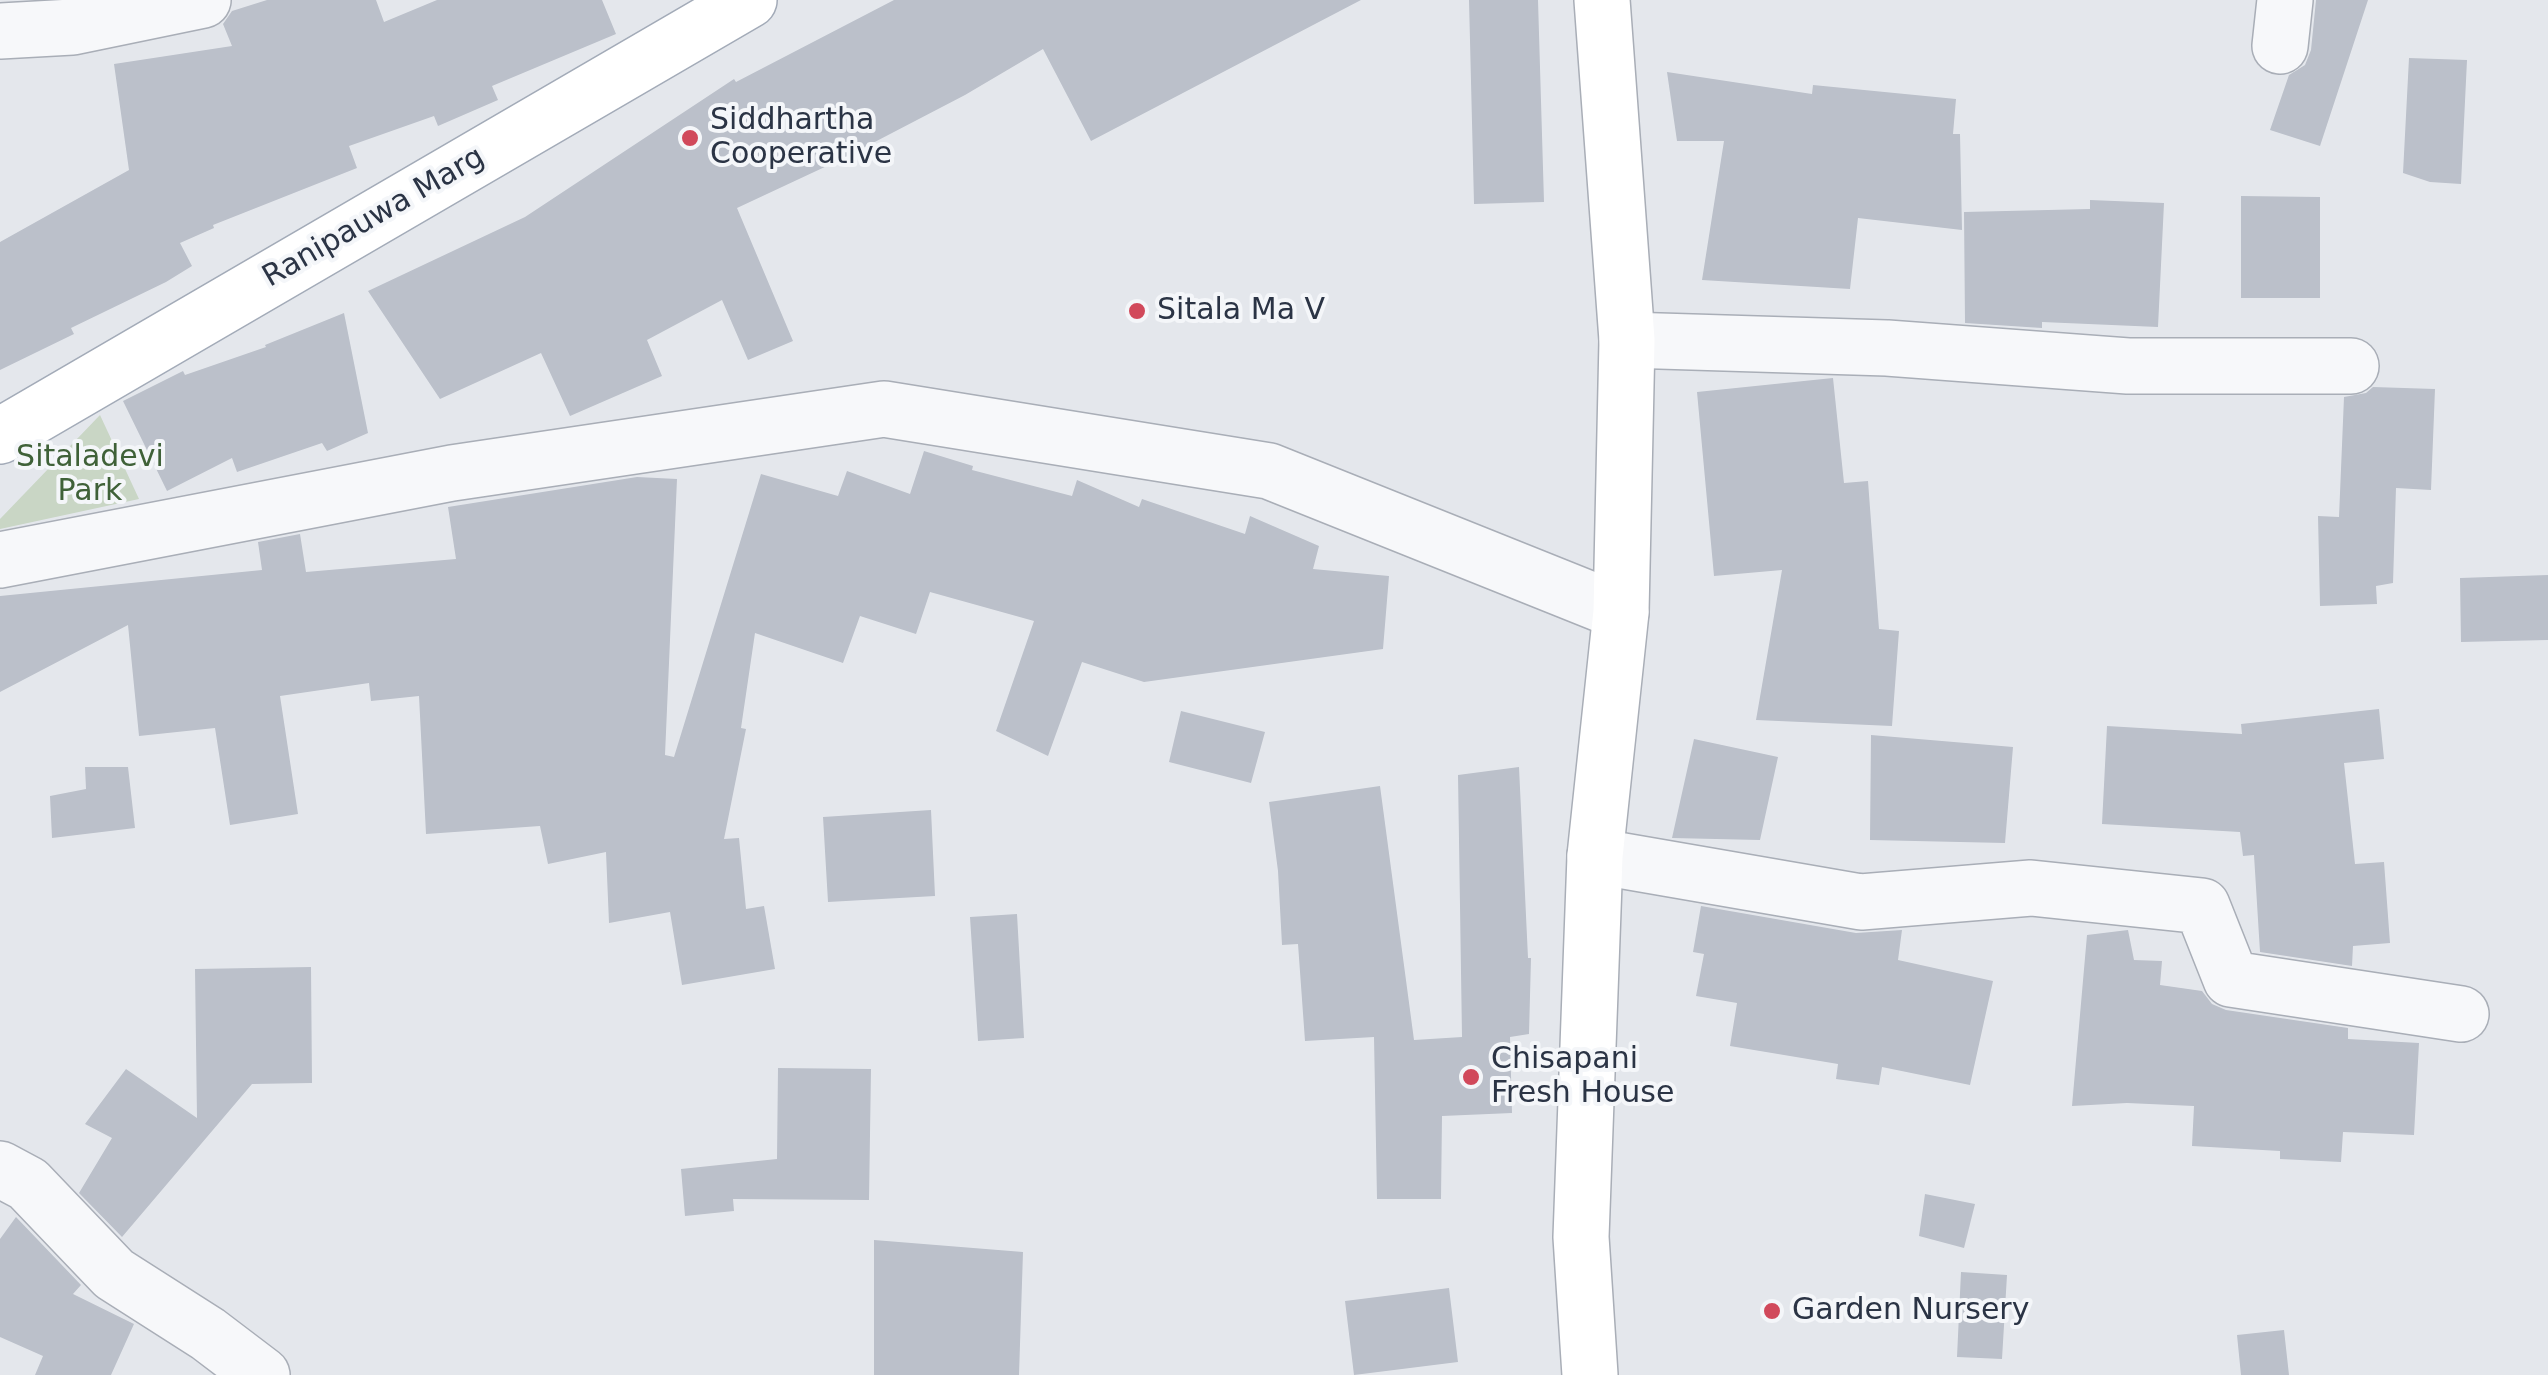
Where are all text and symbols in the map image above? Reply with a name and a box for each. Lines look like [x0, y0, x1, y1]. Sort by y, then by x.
place label: Siddhartha Cooperative [710, 103, 892, 174]
marker: Siddhartha Cooperative [679, 127, 701, 149]
street label: Ranipauwa Marg [257, 140, 491, 296]
place label: Sitala Ma V [1157, 293, 1325, 329]
marker: Sitala Ma V [1126, 300, 1148, 322]
park label: Sitaladevi Park [16, 440, 164, 510]
place label: Chisapani Fresh House [1491, 1042, 1674, 1112]
marker: Chisapani Fresh House [1460, 1066, 1482, 1088]
place label: Garden Nursery [1792, 1293, 2029, 1329]
marker: Garden Nursery [1761, 1300, 1783, 1322]

